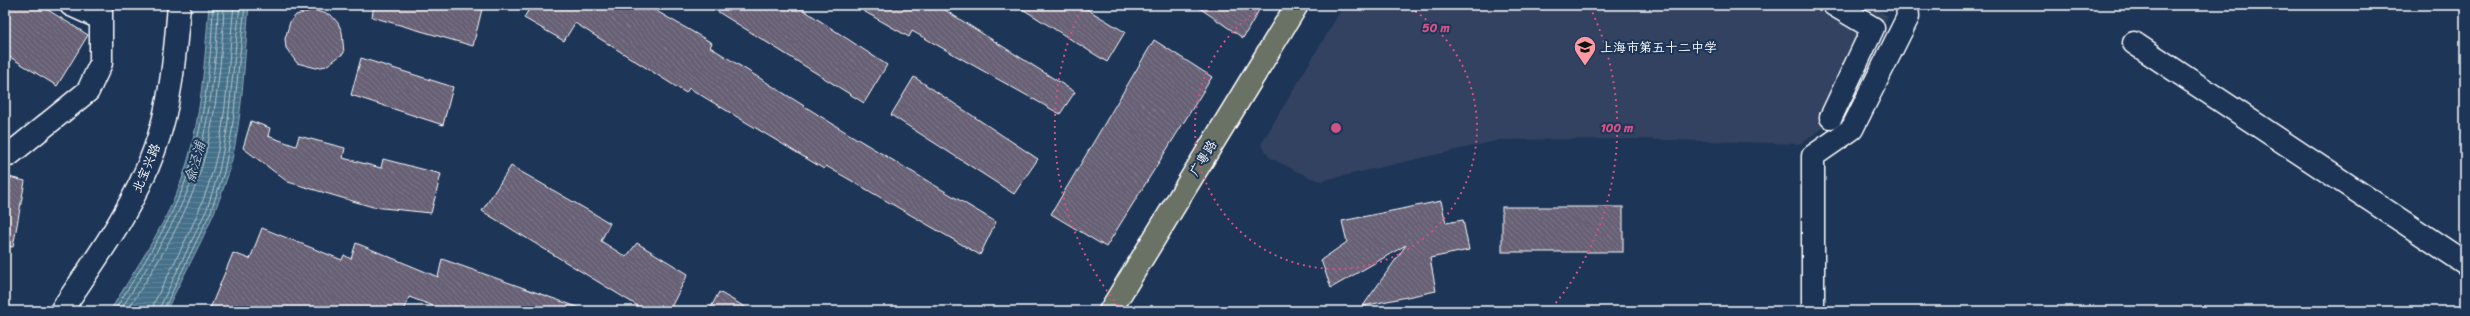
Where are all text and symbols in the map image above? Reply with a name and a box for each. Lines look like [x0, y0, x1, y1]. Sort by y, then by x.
text: 50 m [1422, 17, 1450, 39]
school or university icon: 上海市第五十二中学 [1572, 34, 1598, 67]
place label: 上海市第五十二中学 [1600, 36, 1717, 59]
text: 100 m [1601, 117, 1634, 139]
centre of rings [1329, 121, 1343, 135]
street label: 广粤路 [1183, 135, 1223, 181]
water label: 俞泾浦 [177, 136, 213, 186]
street label: 北宝兴路 [125, 140, 167, 196]

